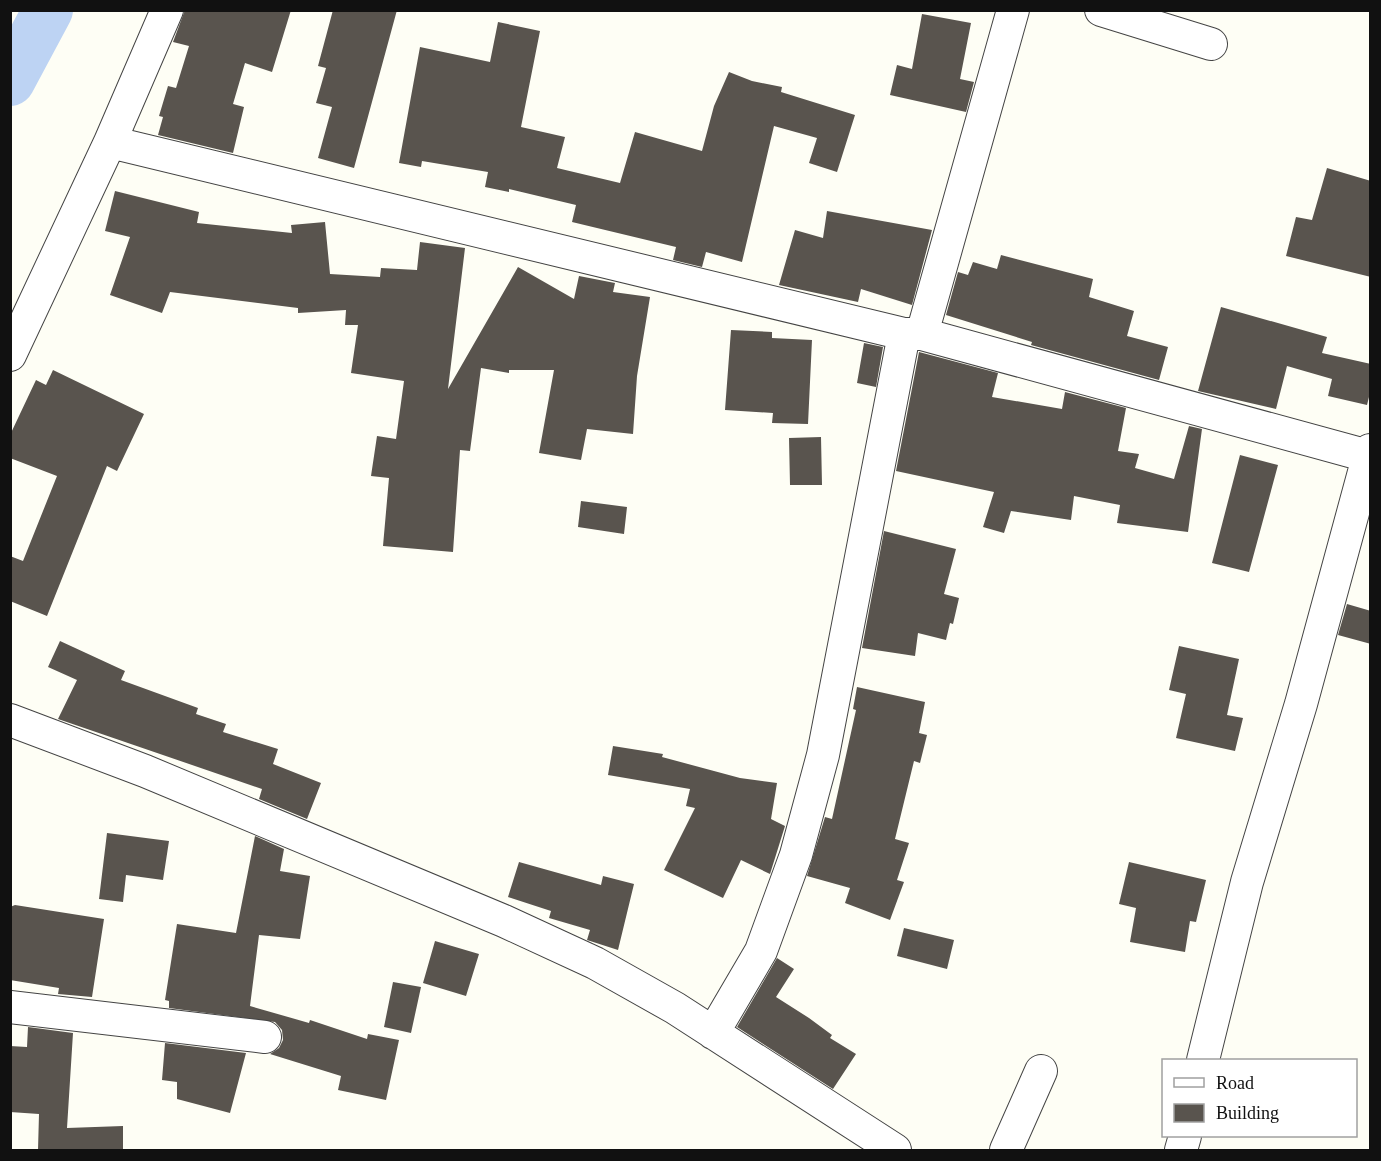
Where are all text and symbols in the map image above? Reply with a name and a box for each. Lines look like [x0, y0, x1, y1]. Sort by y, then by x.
legend [1162, 1059, 1357, 1137]
text: Road [1216, 1073, 1254, 1093]
text: Building [1216, 1103, 1279, 1123]

